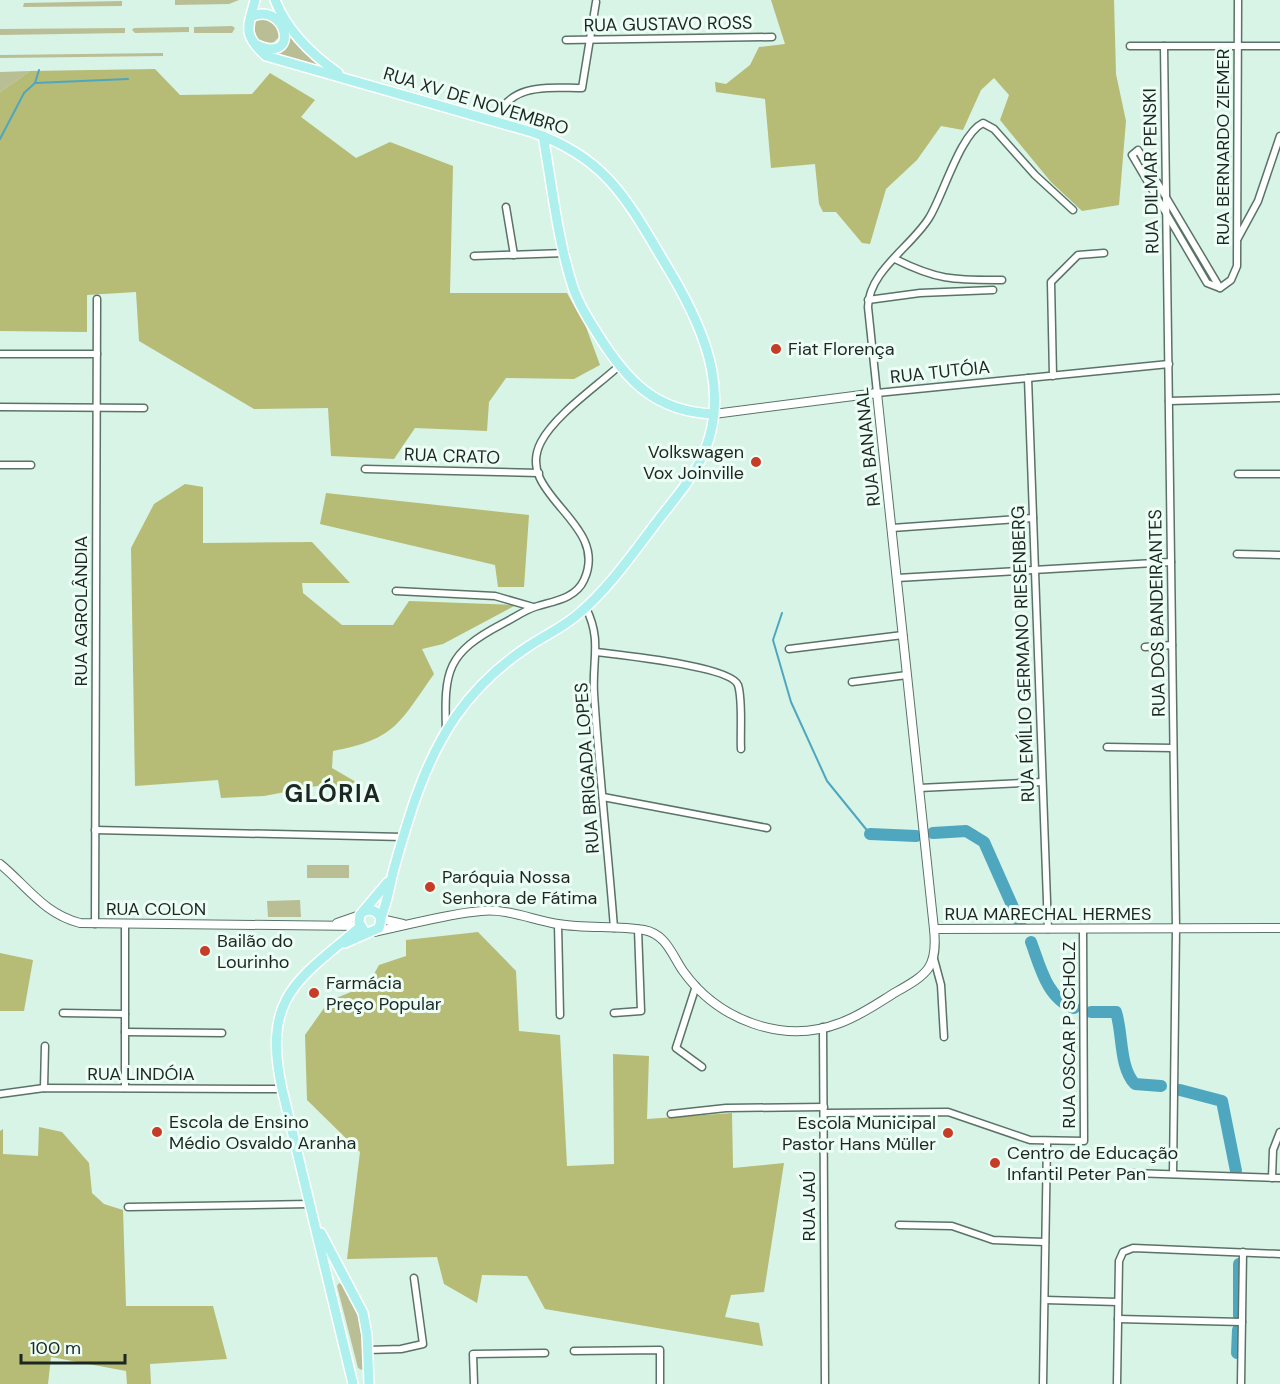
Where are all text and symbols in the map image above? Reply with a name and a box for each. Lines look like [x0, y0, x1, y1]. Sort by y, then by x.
street label: RUA GUSTAVO ROSS [583, 11, 753, 37]
street label: RUA BERNARDO ZIEMER [1211, 49, 1235, 245]
street label: RUA XV DE NOVEMBRO [380, 61, 572, 141]
street label: RUA DILMAR PENSKI [1138, 88, 1164, 254]
place label: Fiat Florença [788, 337, 895, 361]
marker: Fiat Florença [769, 342, 783, 356]
street label: RUA TUTÓIA [889, 355, 991, 389]
street label: RUA BANANAL [850, 386, 886, 508]
place label: Volkswagen Vox Joinville [643, 440, 744, 485]
street label: RUA CRATO [404, 442, 501, 470]
marker: Volkswagen Vox Joinville [749, 455, 763, 469]
street label: RUA EMÍLIO GERMANO RIESENBERG [1006, 505, 1040, 803]
street label: RUA DOS BANDEIRANTES [1143, 509, 1171, 717]
street label: RUA AGROLÂNDIA [69, 536, 93, 686]
street label: RUA BRIGADA LOPES [569, 682, 605, 854]
district label: GLÓRIA [284, 777, 382, 809]
place label: Paróquia Nossa Senhora de Fátima [442, 865, 597, 910]
marker: Paróquia Nossa Senhora de Fátima [423, 880, 437, 894]
street label: RUA COLON [106, 897, 206, 921]
street label: RUA MARECHAL HERMES [945, 902, 1151, 926]
place label: Bailão do Lourinho [217, 929, 293, 974]
street label: RUA OSCAR P SCHOLZ [1057, 941, 1081, 1129]
marker: Bailão do Lourinho [198, 944, 212, 958]
place label: Farmácia Preço Popular [326, 971, 442, 1016]
marker: Farmácia Preço Popular [307, 986, 321, 1000]
street label: RUA LINDÓIA [87, 1062, 195, 1086]
place label: Escola de Ensino Médio Osvaldo Aranha [169, 1110, 356, 1155]
place label: Escola Municipal Pastor Hans Müller [782, 1111, 936, 1156]
marker: Escola de Ensino Médio Osvaldo Aranha [150, 1125, 164, 1139]
marker: Escola Municipal Pastor Hans Müller [941, 1126, 955, 1140]
place label: Centro de Educação Infantil Peter Pan [1007, 1141, 1178, 1186]
marker: Centro de Educação Infantil Peter Pan [988, 1156, 1002, 1170]
street label: RUA JAÚ [797, 1171, 821, 1241]
scale bar [21, 1327, 124, 1365]
text: 100 m [30, 1336, 81, 1360]

